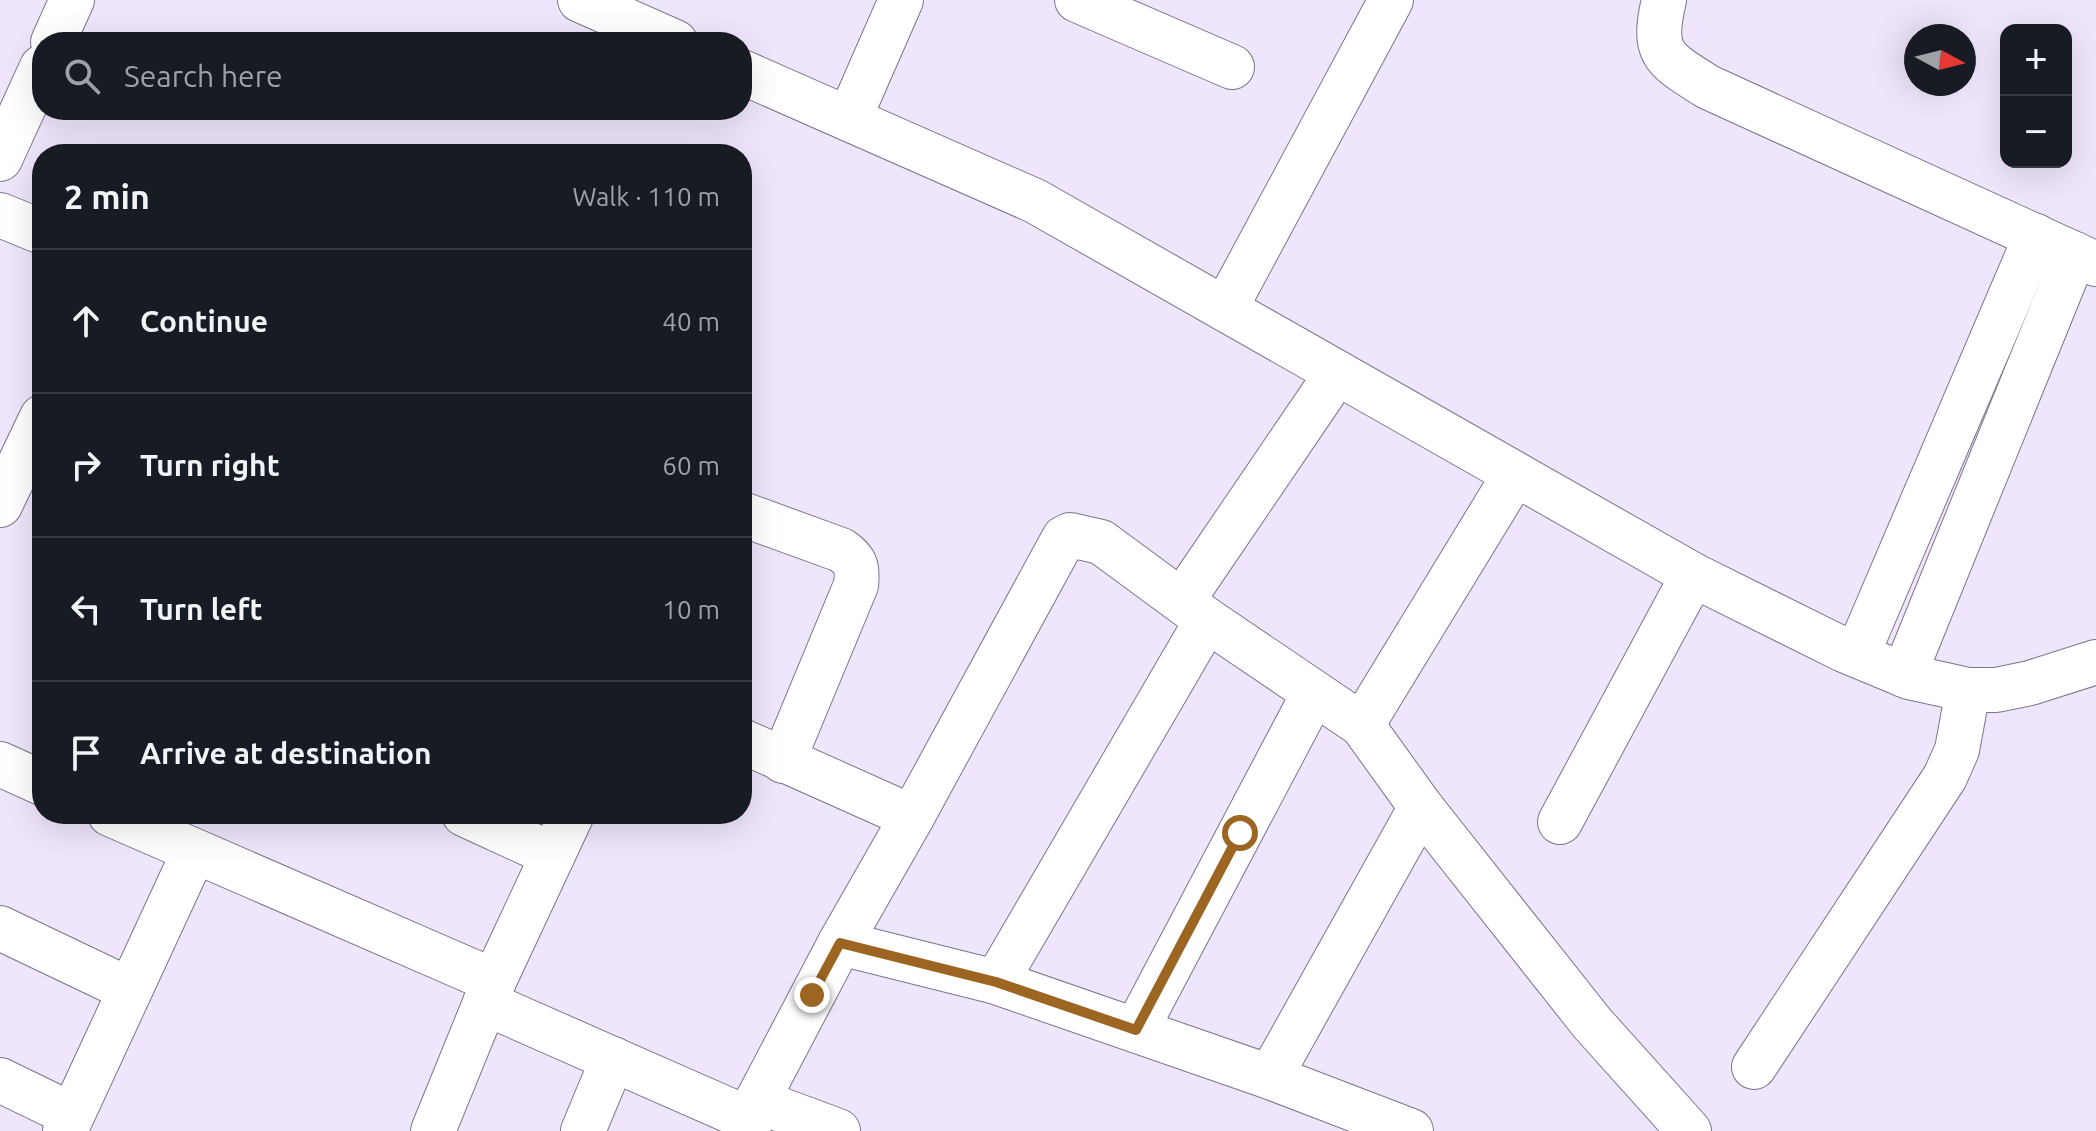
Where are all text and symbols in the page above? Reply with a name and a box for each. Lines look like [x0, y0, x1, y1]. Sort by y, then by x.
north arrow [1904, 24, 1976, 96]
map controls [2000, 24, 2072, 168]
button: + [2000, 24, 2072, 96]
search box [32, 32, 752, 120]
icon: search [60, 54, 104, 98]
text: Search here [124, 59, 283, 93]
button: − [2000, 96, 2072, 168]
text: 2 min [64, 177, 150, 215]
text: Walk · 110 m [572, 182, 720, 211]
icon: ahead [64, 299, 108, 343]
text: Continue [140, 304, 268, 338]
text: 40 m [662, 307, 720, 336]
icon: right [64, 443, 108, 487]
text: Turn right [140, 448, 280, 482]
text: 60 m [662, 451, 720, 480]
icon: left [64, 587, 108, 631]
text: Turn left [140, 592, 262, 626]
text: 10 m [662, 595, 720, 624]
icon: arrive [64, 731, 108, 775]
text: Arrive at destination [140, 736, 432, 770]
route start [1222, 815, 1258, 851]
route end [794, 977, 830, 1013]

